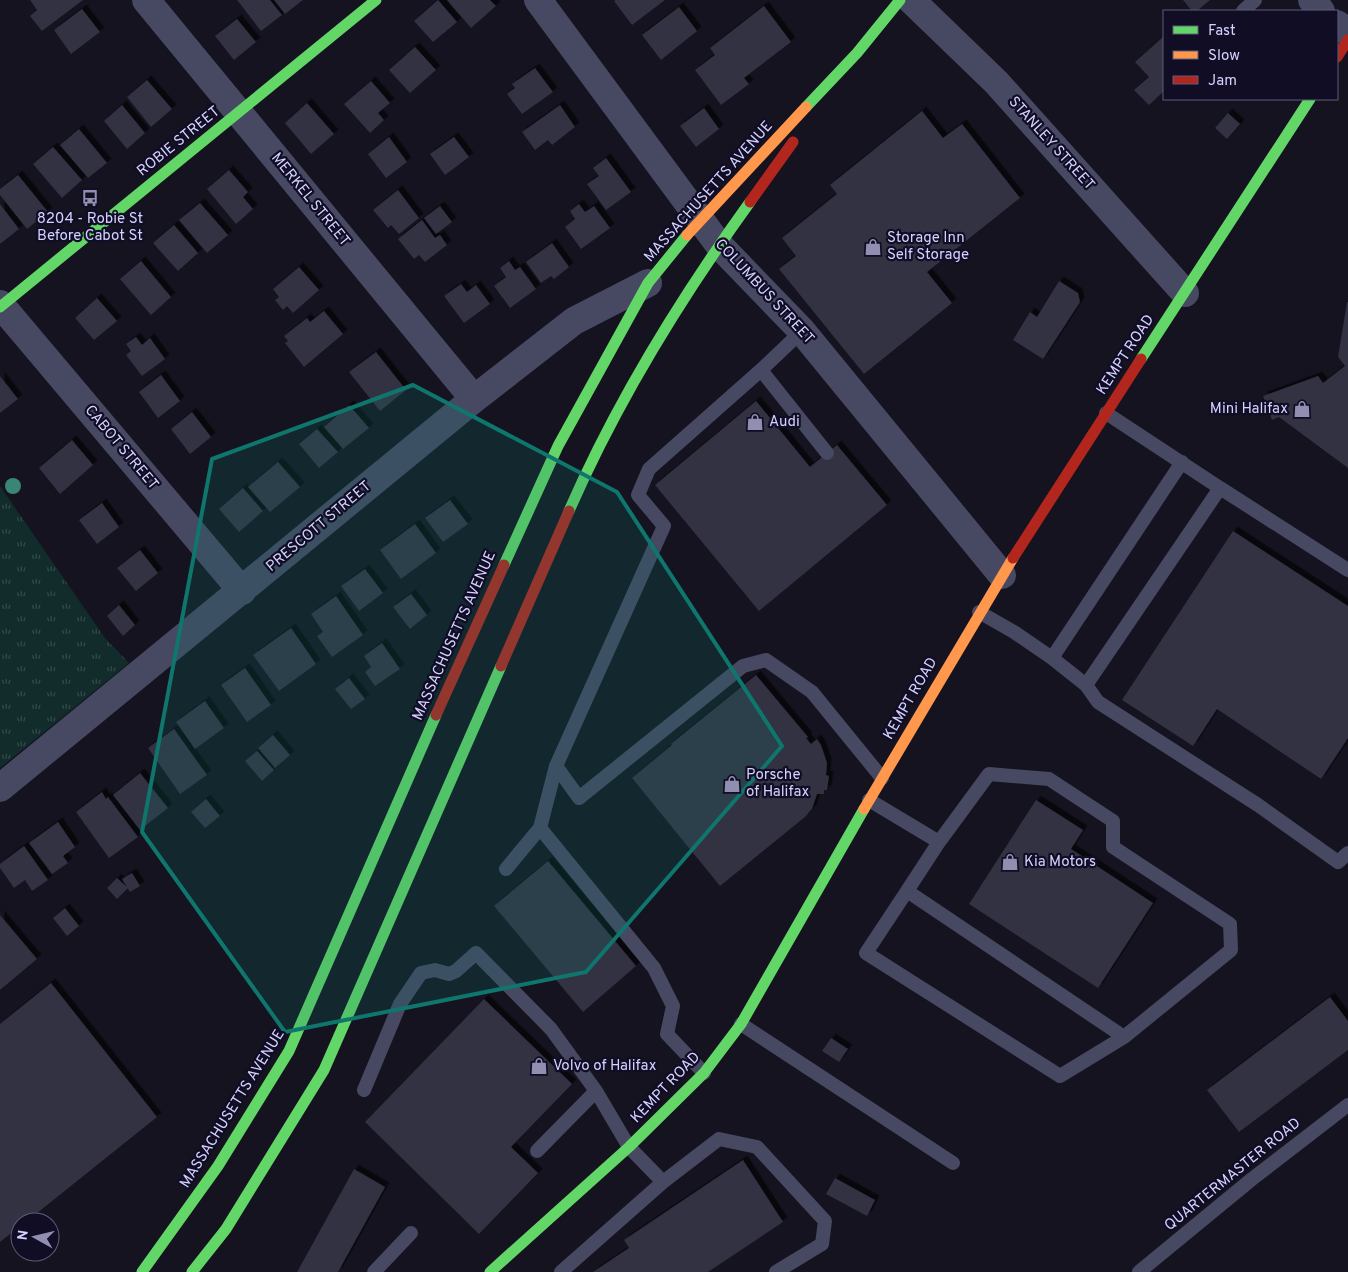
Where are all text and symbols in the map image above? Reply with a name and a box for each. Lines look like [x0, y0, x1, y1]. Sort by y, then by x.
legend [1163, 10, 1338, 100]
text: Fast [1208, 22, 1236, 41]
text: Slow [1208, 47, 1240, 66]
text: Jam [1208, 72, 1237, 91]
street label: STANLEY STREET [1004, 93, 1098, 195]
street label: ROBIE STREET [134, 103, 224, 181]
street label: MASSACHUSETTS AVENUE [641, 117, 777, 267]
street label: MERKEL STREET [266, 149, 354, 251]
bus stop icon: 8204 - Robie St Before Cabot St [80, 188, 100, 208]
place label: 8204 - Robie St Before Cabot St [37, 210, 143, 246]
place label: Storage Inn Self Storage [887, 229, 969, 265]
street label: COLUMBUS STREET [710, 235, 818, 349]
shop icon: Storage Inn Self Storage [863, 237, 883, 257]
street label: KEMPT ROAD [1093, 311, 1159, 399]
shop icon: Mini Halifax [1292, 399, 1312, 419]
place label: Mini Halifax [1210, 400, 1288, 419]
street label: CABOT STREET [80, 402, 162, 494]
shop icon: Audi [745, 412, 765, 432]
place label: Audi [769, 413, 800, 432]
street label: PRESCOTT STREET [263, 477, 375, 577]
street label: MASSACHUSETTS AVENUE [409, 548, 501, 724]
street label: KEMPT ROAD [880, 654, 942, 744]
place label: Porsche of Halifax [746, 766, 809, 802]
shop icon: Porsche of Halifax [722, 774, 742, 794]
shop icon: Kia Motors [1000, 852, 1020, 872]
place label: Kia Motors [1024, 853, 1096, 872]
street label: MASSACHUSETTS AVENUE [176, 1026, 290, 1192]
street label: KEMPT ROAD [627, 1048, 705, 1128]
shop icon: Volvo of Halifax [529, 1056, 549, 1076]
place label: Volvo of Halifax [553, 1057, 657, 1076]
street label: QUARTERMASTER ROAD [1161, 1114, 1305, 1236]
north arrow [10, 1212, 60, 1262]
text: N [14, 1229, 33, 1242]

